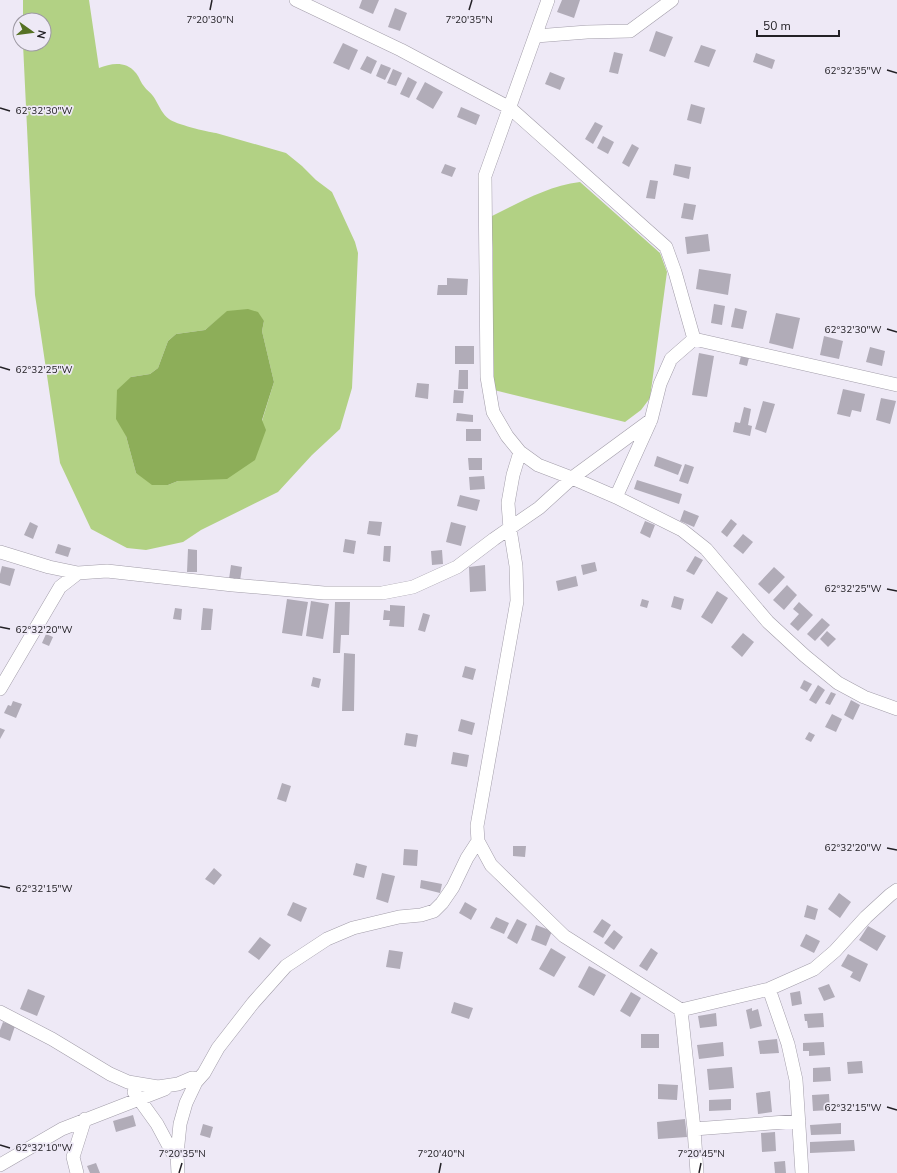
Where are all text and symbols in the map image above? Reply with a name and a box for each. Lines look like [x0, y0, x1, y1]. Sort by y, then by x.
north arrow [12, 12, 52, 52]
scale bar [757, 12, 839, 38]
text: 7°20'30"N [186, 13, 234, 27]
text: 7°20'35"N [445, 13, 493, 27]
text: 50 m [763, 18, 791, 34]
text: N [33, 28, 49, 40]
text: 62°32'35"W [825, 64, 881, 78]
text: 62°32'30"W [16, 104, 72, 118]
text: 62°32'30"W [825, 323, 881, 337]
text: 62°32'25"W [16, 363, 72, 377]
text: 62°32'25"W [825, 582, 881, 596]
text: 62°32'20"W [16, 623, 72, 637]
text: 62°32'20"W [825, 841, 881, 855]
text: 62°32'15"W [16, 882, 72, 896]
text: 62°32'15"W [825, 1101, 881, 1115]
text: 62°32'10"W [16, 1141, 72, 1155]
text: 7°20'35"N [158, 1147, 206, 1161]
text: 7°20'40"N [417, 1147, 465, 1161]
text: 7°20'45"N [677, 1147, 725, 1161]

